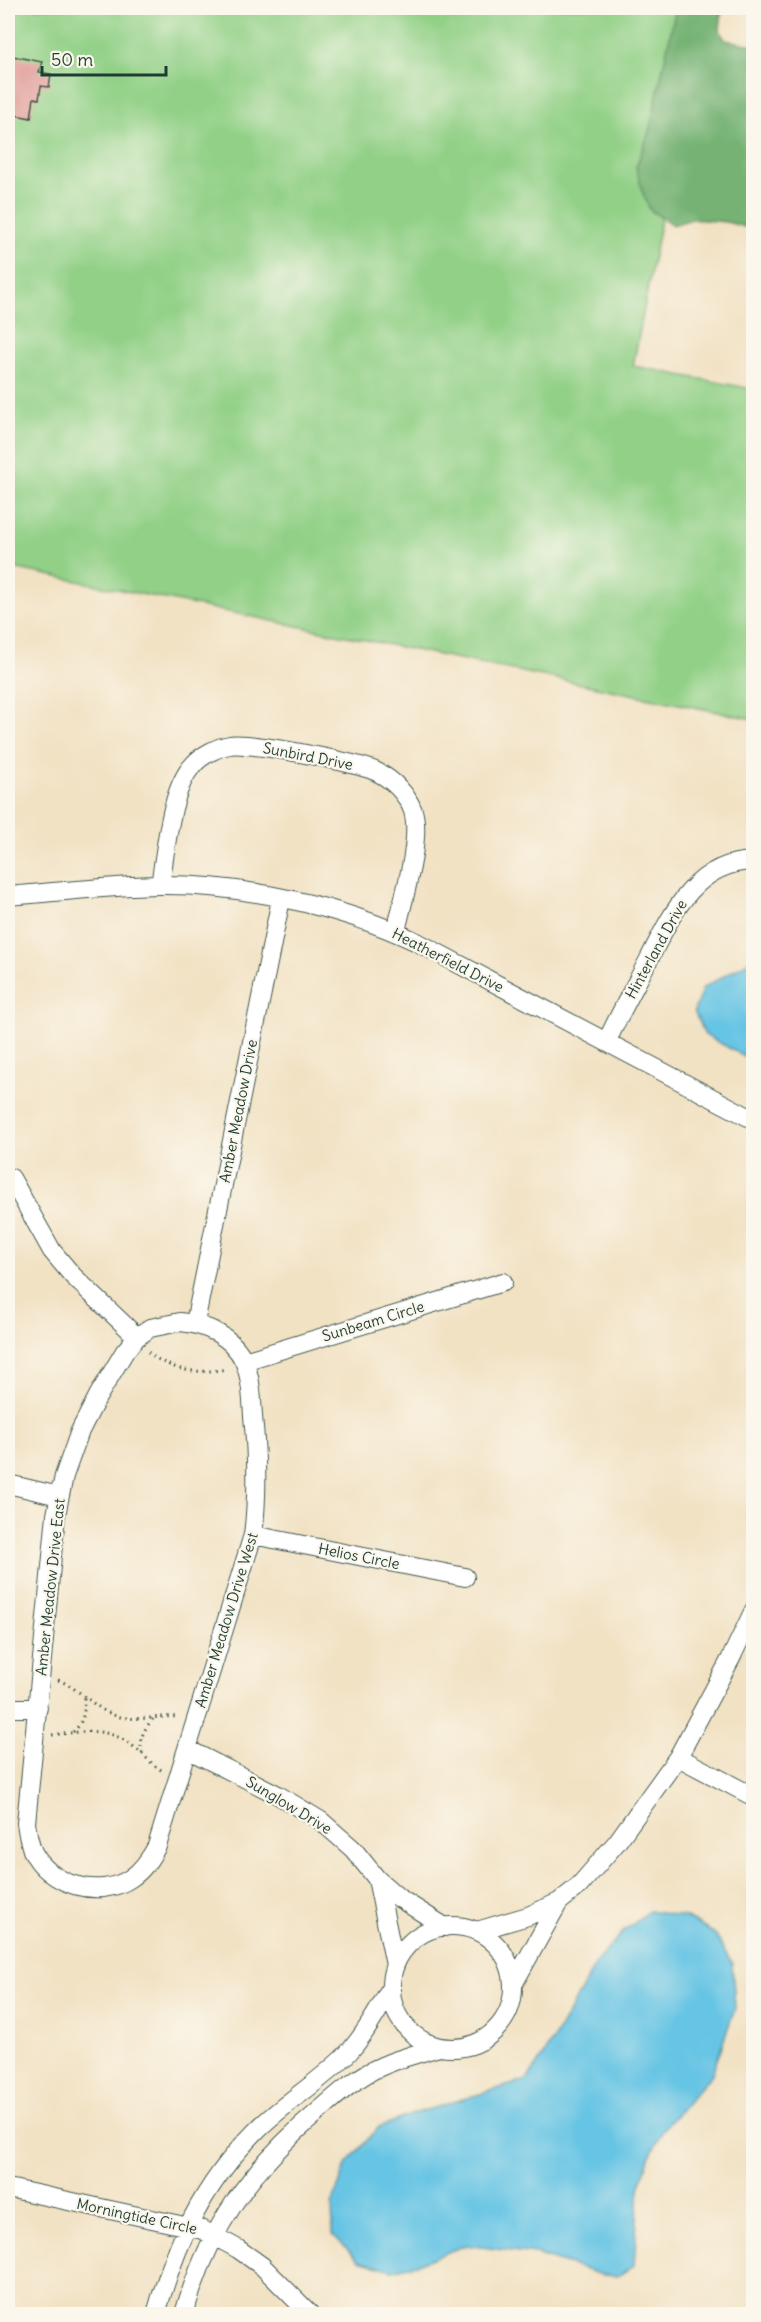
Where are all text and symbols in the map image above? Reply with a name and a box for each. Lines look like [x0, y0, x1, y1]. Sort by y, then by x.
scale bar [42, 39, 166, 77]
text: 50 m [51, 48, 93, 71]
street label: Sunbird Drive [261, 738, 355, 774]
street label: Hinterland Drive [621, 896, 691, 1002]
street label: Heatherfield Drive [389, 924, 507, 996]
street label: Amber Meadow Drive [215, 1038, 261, 1184]
street label: Sunbeam Circle [320, 1296, 426, 1346]
street label: Amber Meadow Drive East [31, 1497, 69, 1677]
street label: Amber Meadow Drive West [190, 1530, 262, 1710]
street label: Helios Circle [317, 1539, 401, 1573]
street label: Sunglow Drive [243, 1772, 335, 1838]
street label: Morningtide Circle [75, 2194, 199, 2238]

